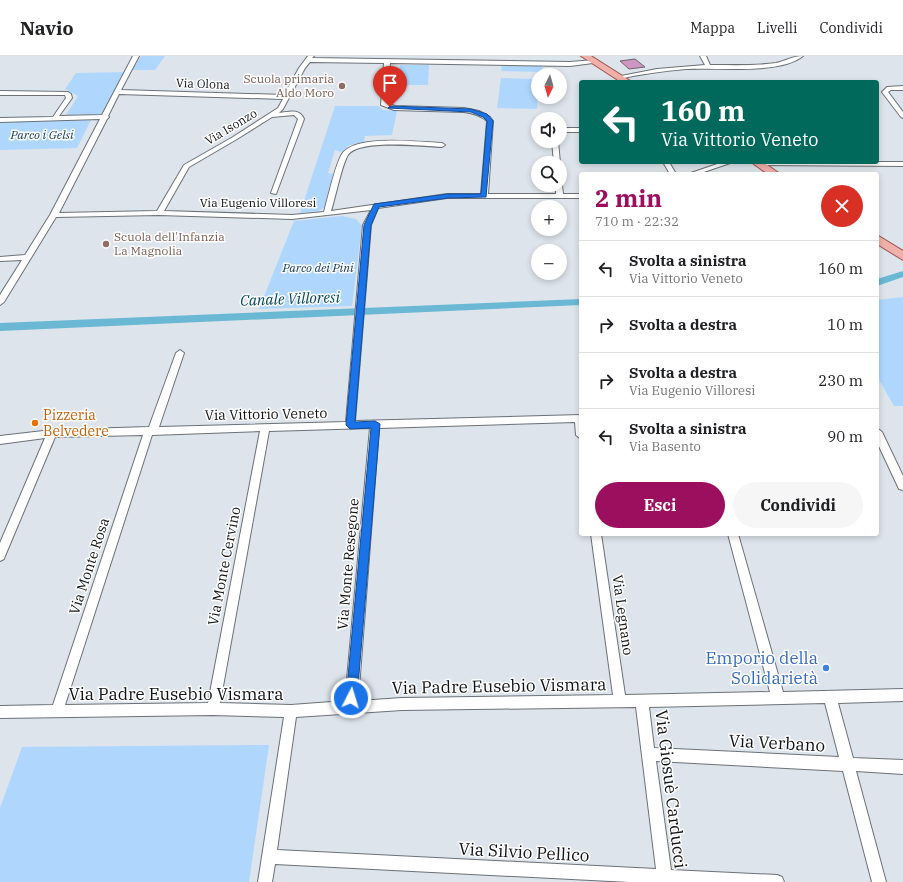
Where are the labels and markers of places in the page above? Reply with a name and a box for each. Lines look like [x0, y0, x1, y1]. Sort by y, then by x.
pin [373, 66, 407, 107]
place label: Scuola primaria Aldo Moro [244, 71, 334, 100]
marker: Scuola primaria Aldo Moro [337, 81, 347, 91]
place label: Scuola dell'Infanzia La Magnolia [114, 229, 225, 258]
marker: Scuola dell'Infanzia La Magnolia [101, 239, 111, 249]
place label: Pizzeria Belvedere [43, 406, 109, 440]
marker: Pizzeria Belvedere [30, 418, 40, 428]
place label: Emporio della Solidarietà [705, 647, 818, 689]
marker: Emporio della Solidarietà [821, 663, 831, 673]

